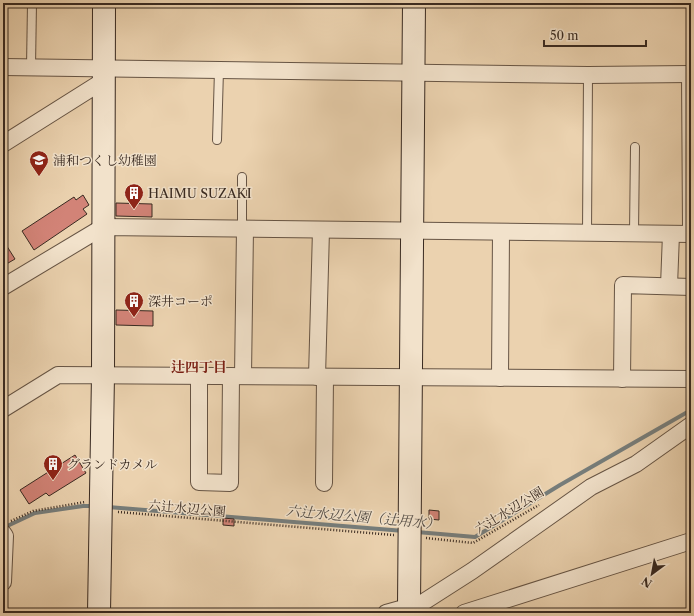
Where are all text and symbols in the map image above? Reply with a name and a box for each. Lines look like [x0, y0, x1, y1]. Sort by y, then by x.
scale bar [544, 22, 646, 48]
text: 50 m [550, 28, 579, 43]
school or university icon: 浦和つくし幼稚園 [28, 149, 50, 177]
place label: 浦和つくし幼稚園 [53, 152, 157, 168]
building icon: HAIMU SUZAKI [123, 182, 145, 210]
place label: HAIMU SUZAKI [148, 185, 252, 201]
building icon: 深井コーポ [123, 290, 145, 318]
place label: 深井コーポ [148, 293, 213, 309]
district label: 辻四丁目 [171, 358, 227, 376]
building icon: グランドカメル [42, 453, 64, 481]
place label: グランドカメル [67, 456, 158, 472]
street label: 六辻水辺公園 [471, 483, 547, 537]
street label: 六辻水辺公園 [147, 497, 227, 519]
water label: 六辻水辺公園（辻用水） [286, 501, 440, 533]
north arrow [632, 554, 672, 594]
text: N [639, 574, 654, 591]

